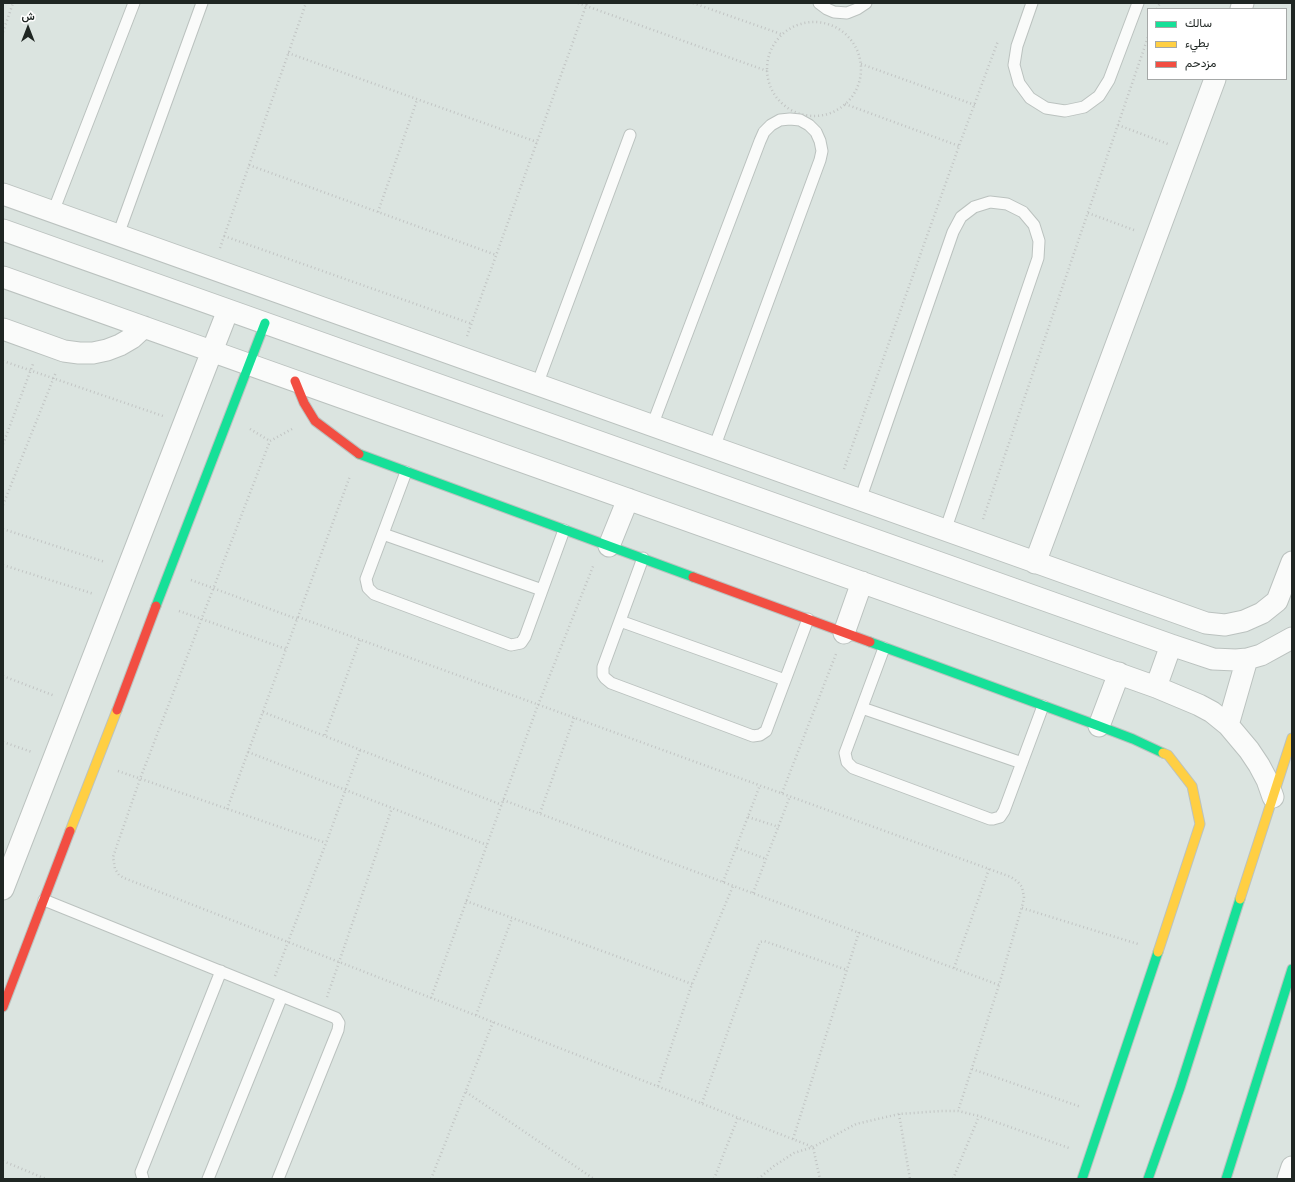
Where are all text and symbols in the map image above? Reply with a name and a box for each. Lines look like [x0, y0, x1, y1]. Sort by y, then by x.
north arrow [8, 8, 48, 48]
legend [1147, 8, 1287, 80]
text: ش [21, 9, 35, 22]
text: سالك [1185, 15, 1212, 30]
text: بطيء [1185, 35, 1209, 50]
text: مزدحم [1185, 55, 1216, 70]

